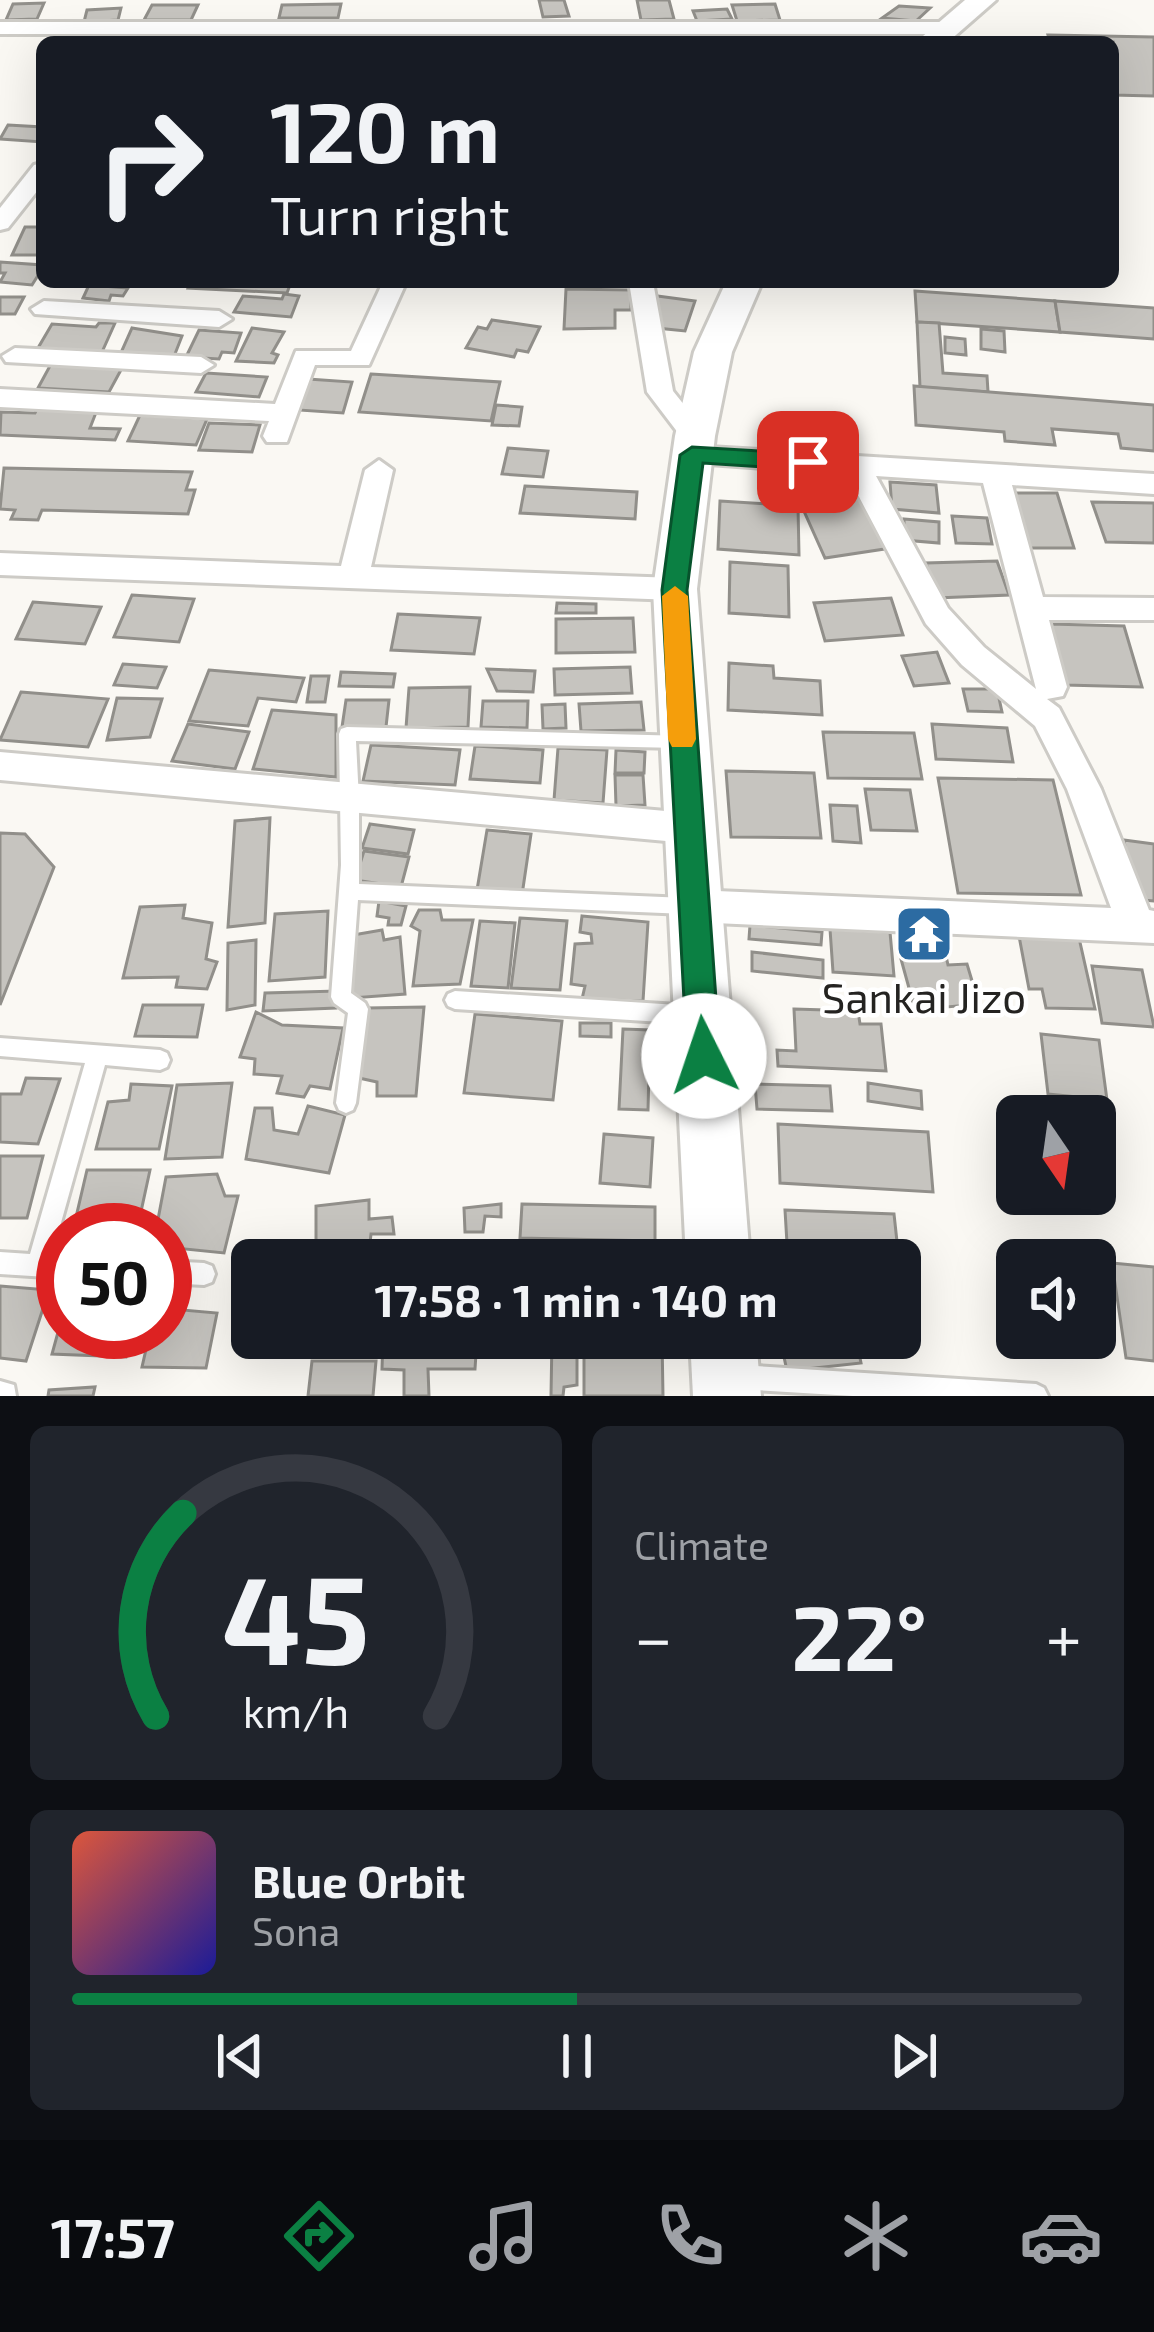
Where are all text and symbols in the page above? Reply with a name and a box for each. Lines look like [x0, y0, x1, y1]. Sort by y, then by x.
text: 120 m [270, 79, 500, 180]
icon: right [72, 84, 228, 240]
text: Turn right [270, 181, 510, 246]
pin [757, 411, 859, 513]
icon: arrive [775, 429, 841, 495]
temple icon: Sankai Jizo [893, 903, 955, 965]
place label: Sankai Jizo [822, 971, 1026, 1021]
position arrow [641, 993, 767, 1119]
north arrow [996, 1095, 1116, 1215]
map controls [996, 1095, 1116, 1359]
speed limit sign: 50 [36, 1203, 192, 1359]
button: sound [996, 1239, 1116, 1359]
text: 17:58 · 1 min · 140 m [374, 1272, 778, 1326]
text: Climate [634, 1521, 769, 1568]
text: 45 [222, 1540, 370, 1690]
text: 22° [791, 1581, 927, 1689]
text: − [634, 1596, 673, 1675]
text: + [1046, 1596, 1082, 1675]
text: km/h [243, 1685, 349, 1737]
text: Blue Orbit [252, 1853, 465, 1907]
text: Sona [252, 1907, 340, 1954]
icon: previous [207, 2023, 273, 2089]
icon: pause [544, 2023, 610, 2089]
icon: next [881, 2023, 947, 2089]
icon: directions [277, 2194, 361, 2278]
icon: music [462, 2194, 546, 2278]
icon: phone [648, 2194, 732, 2278]
icon: climate [834, 2194, 918, 2278]
icon: car [1019, 2194, 1103, 2278]
text: 17:57 [51, 2204, 175, 2269]

